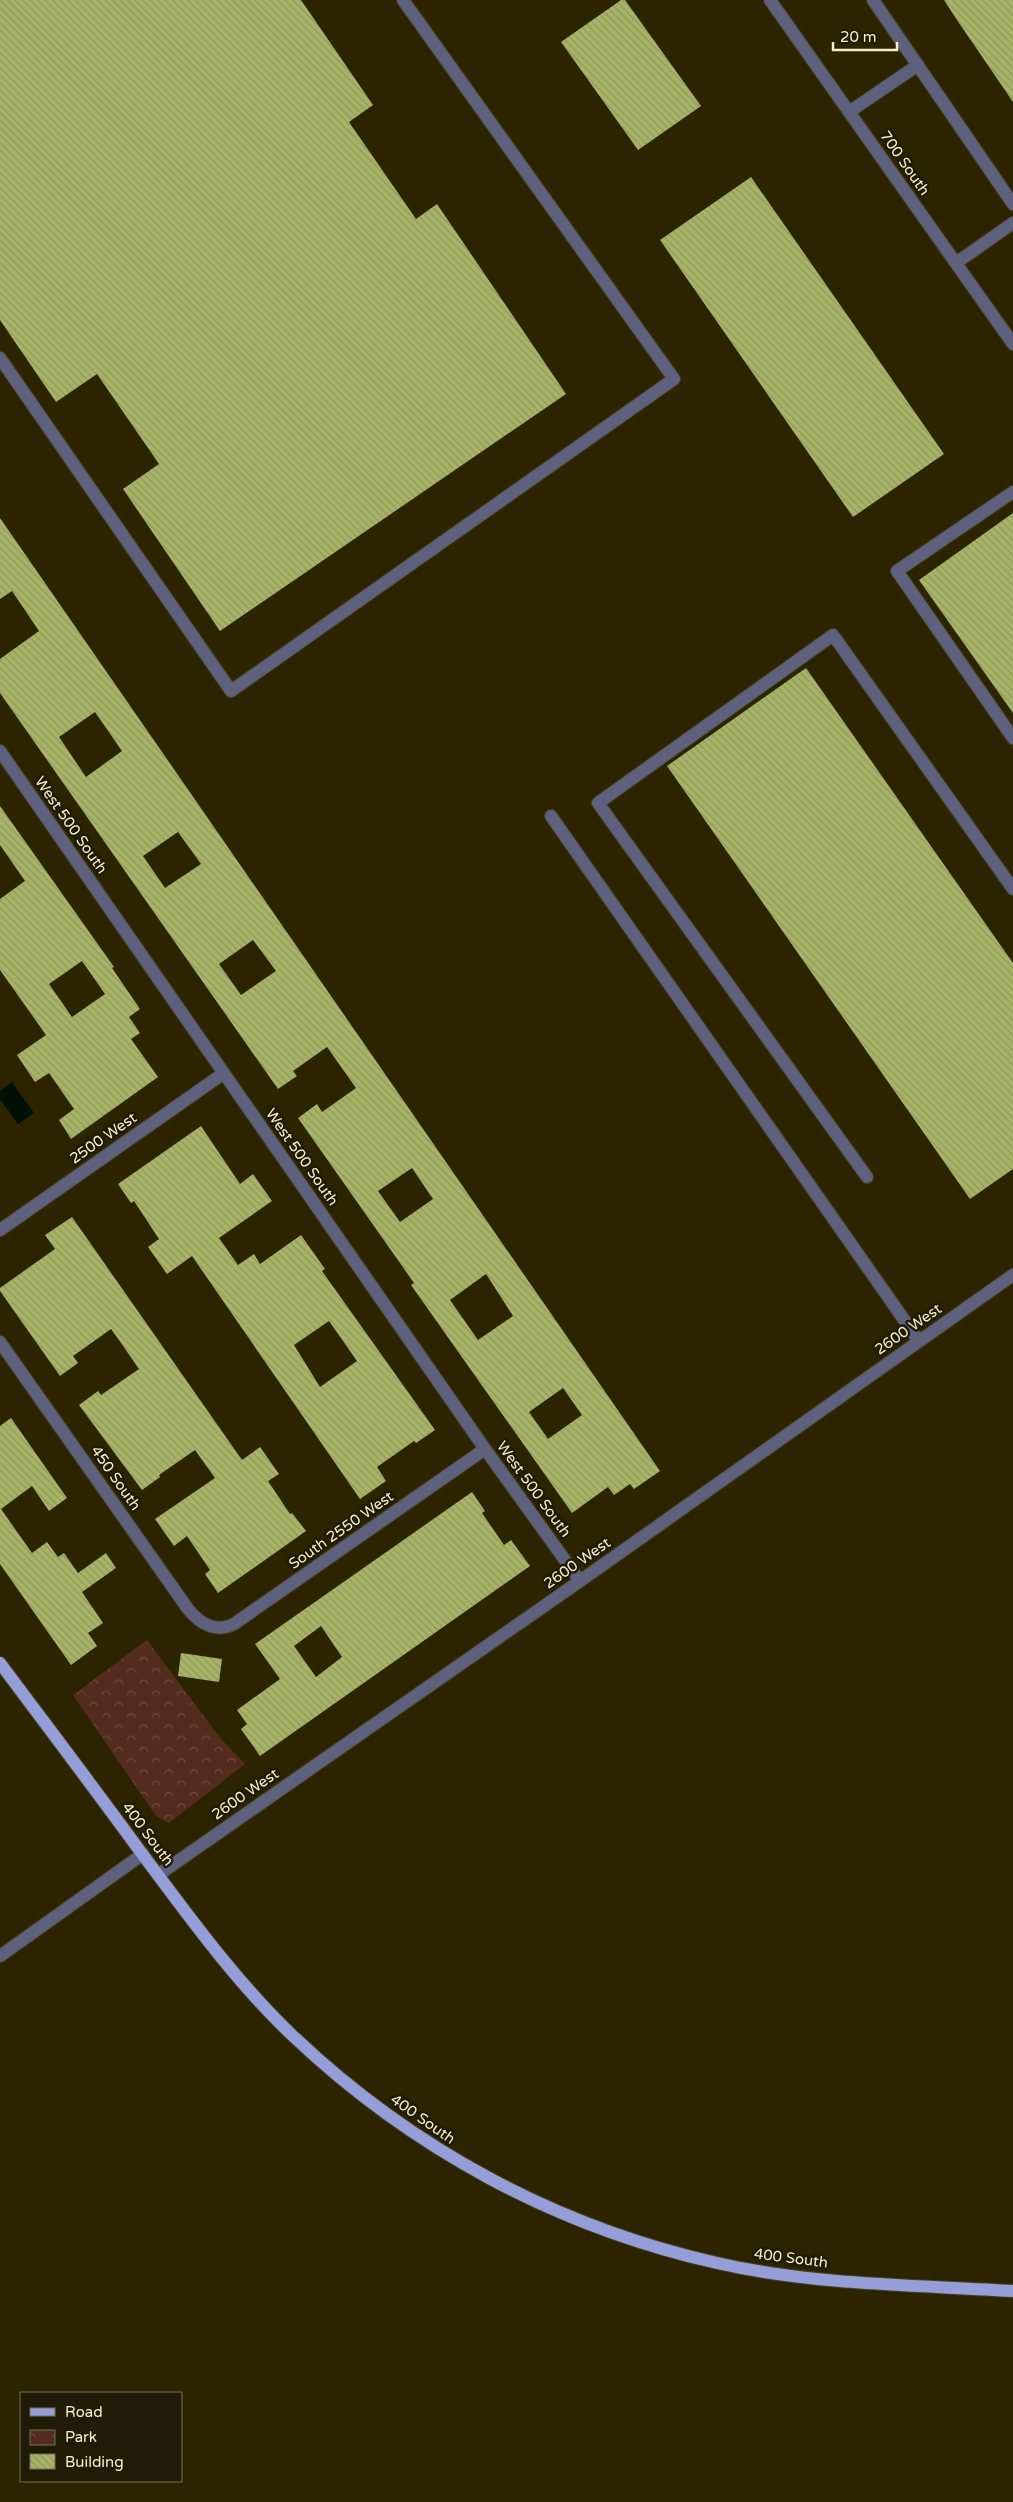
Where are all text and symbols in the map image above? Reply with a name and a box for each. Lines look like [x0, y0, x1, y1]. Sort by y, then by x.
scale bar [833, 20, 897, 52]
text: 20 m [840, 28, 877, 46]
street label: 700 South [876, 127, 934, 199]
street label: West 500 South [31, 773, 111, 877]
street label: West 500 South [262, 1105, 342, 1209]
street label: 2500 West [66, 1108, 140, 1168]
street label: 2600 West [871, 1299, 945, 1359]
street label: West 500 South [493, 1437, 575, 1541]
street label: 450 South [87, 1442, 145, 1514]
street label: South 2550 West [285, 1487, 397, 1573]
street label: 2600 West [540, 1533, 614, 1593]
street label: 2600 West [208, 1764, 282, 1824]
street label: 400 South [118, 1799, 178, 1869]
street label: 400 South [387, 2090, 459, 2148]
street label: 400 South [753, 2245, 829, 2271]
legend [20, 2392, 182, 2482]
text: Road [65, 2403, 103, 2421]
text: Park [65, 2428, 97, 2446]
text: Building [65, 2453, 124, 2471]

